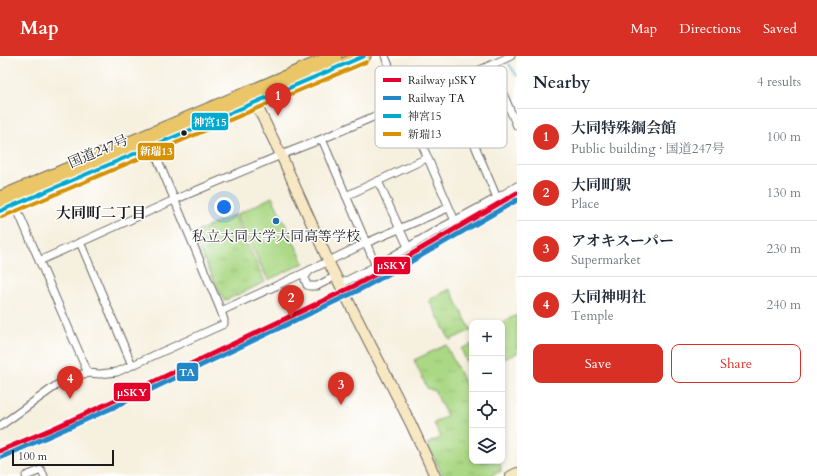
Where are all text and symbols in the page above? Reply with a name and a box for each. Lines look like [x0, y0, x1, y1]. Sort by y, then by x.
text: Map [20, 15, 59, 41]
text: Map [631, 19, 657, 38]
text: Directions [679, 19, 741, 38]
text: Saved [763, 19, 797, 38]
legend [375, 66, 507, 148]
text: Nearby [533, 71, 590, 94]
text: Railway μSKY [408, 73, 477, 88]
text: 4 results [757, 73, 801, 91]
pin: 1 [265, 83, 291, 116]
text: Railway TA [408, 91, 465, 106]
text: 神宮15 [408, 109, 441, 124]
line badge: 神宮15 [191, 112, 229, 131]
text: 神宮15 [193, 115, 227, 130]
text: 大同特殊鋼会館 [571, 118, 676, 138]
text: 新瑞13 [408, 127, 442, 142]
unlabelled marker [179, 128, 189, 138]
text: 1 [543, 128, 549, 146]
text: 100 m [767, 128, 801, 146]
street label: 国道247号 [65, 130, 131, 173]
text: Public building · 国道247号 [571, 140, 725, 158]
line badge: 新瑞13 [137, 142, 175, 161]
text: 新瑞13 [139, 144, 173, 159]
text: 大同町駅 [571, 175, 631, 195]
text: 2 [543, 184, 549, 202]
text: 130 m [767, 184, 801, 202]
text: Place [571, 195, 599, 213]
your location [214, 197, 234, 217]
district label: 大同町二丁目 [56, 203, 146, 223]
marker: 私立大同大学大同高等学校 [271, 216, 281, 226]
place label: 私立大同大学大同高等学校 [192, 227, 360, 246]
text: アオキスーパー [571, 231, 674, 251]
text: 3 [543, 240, 549, 258]
text: 230 m [767, 240, 801, 258]
text: Supermarket [571, 251, 641, 269]
line badge: μSKY [373, 256, 411, 275]
text: μSKY [377, 258, 407, 273]
pin: 2 [278, 285, 304, 318]
text: 大同神明社 [571, 287, 646, 307]
text: 4 [543, 296, 549, 314]
text: 240 m [767, 296, 801, 314]
text: Temple [571, 307, 614, 325]
map controls [469, 320, 505, 464]
button: + [469, 320, 505, 356]
button: Save [533, 344, 663, 383]
button: Share [671, 344, 801, 383]
button: − [469, 356, 505, 392]
line badge: TA [176, 362, 199, 382]
text: TA [179, 365, 195, 380]
pin: 4 [57, 366, 83, 399]
pin: 3 [328, 372, 354, 405]
line badge: μSKY [113, 382, 151, 402]
text: μSKY [117, 385, 147, 400]
button: locate [469, 392, 505, 428]
button: layers [469, 428, 505, 464]
scale bar [12, 448, 114, 467]
text: 100 m [18, 449, 47, 464]

